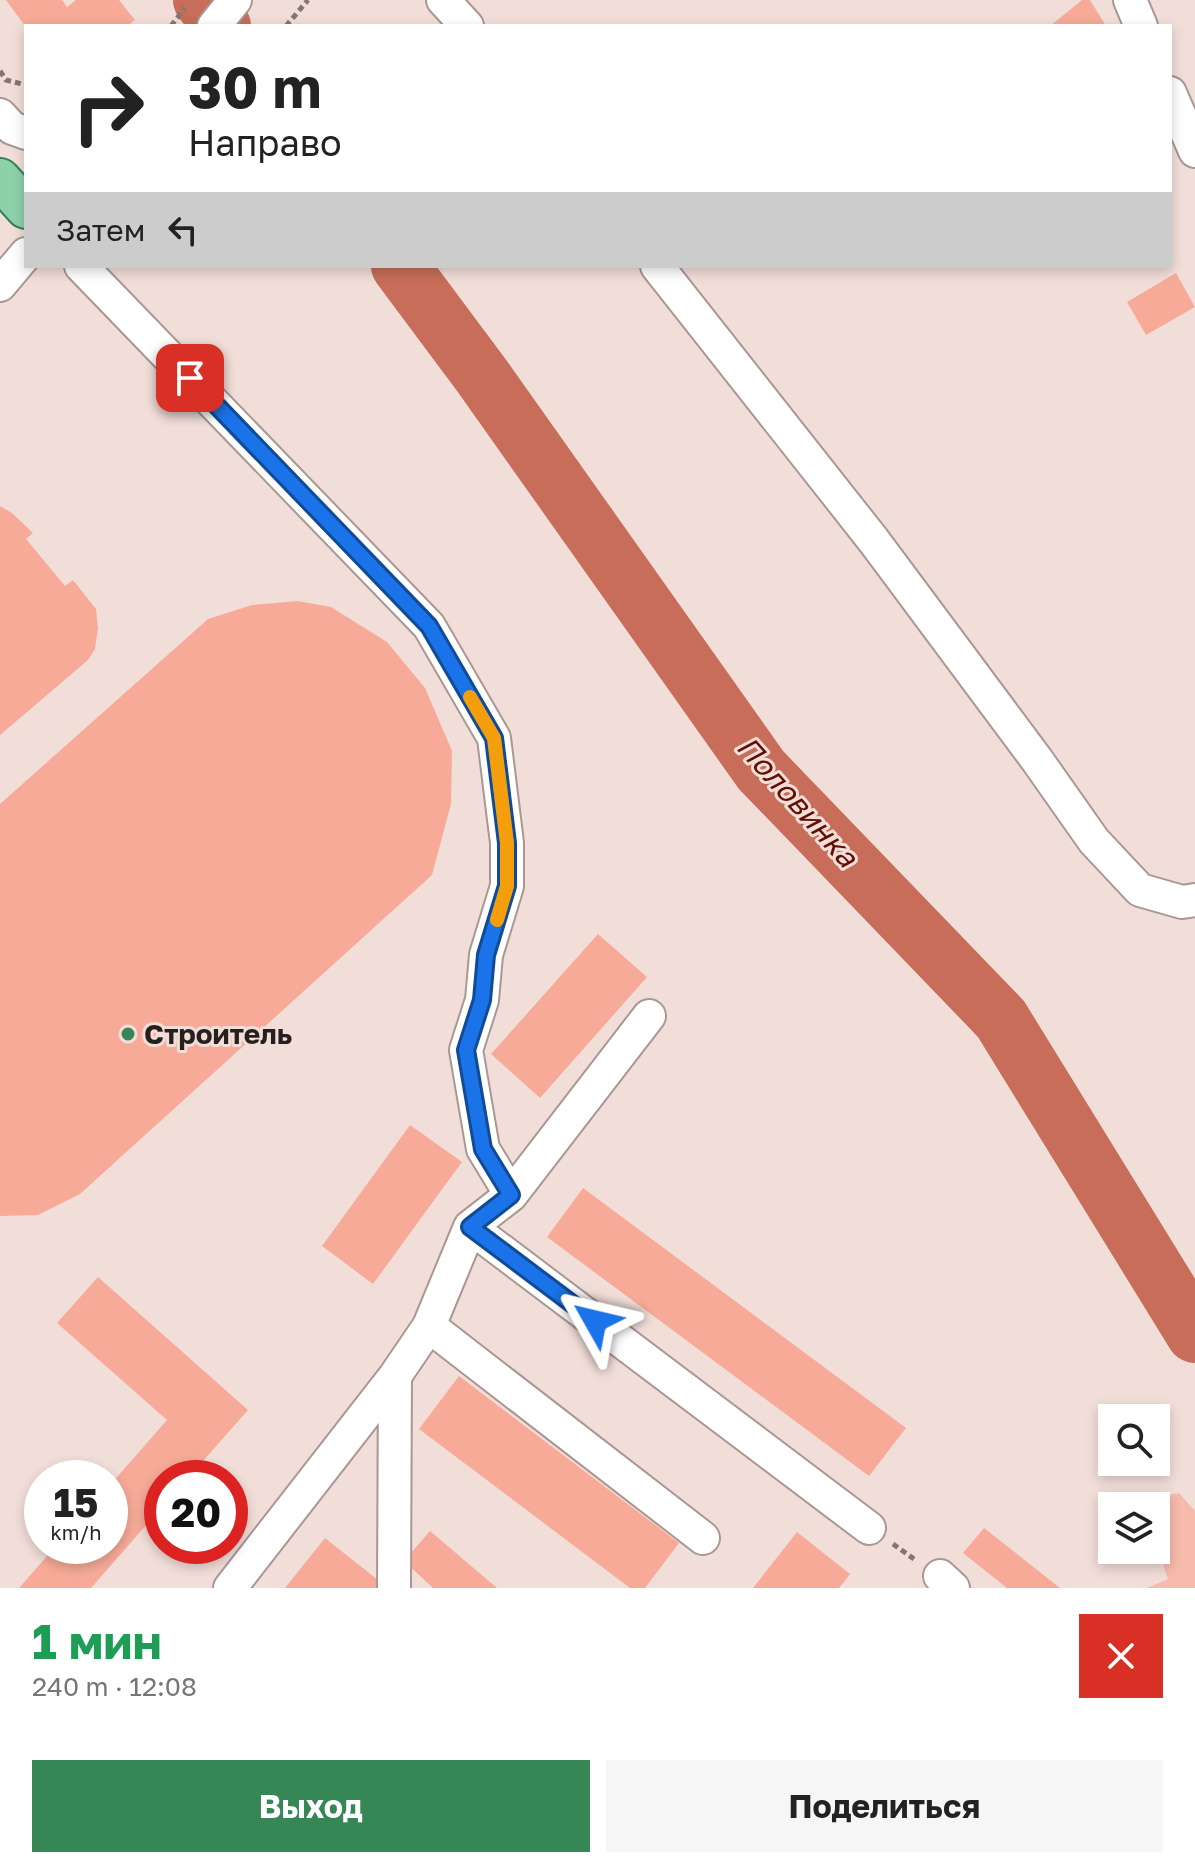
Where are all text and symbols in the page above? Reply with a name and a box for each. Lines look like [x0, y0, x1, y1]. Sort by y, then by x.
text: 30 m [188, 53, 322, 120]
icon: right [56, 56, 160, 160]
text: Направо [188, 121, 342, 164]
icon: left [161, 208, 205, 252]
text: Затем [56, 212, 145, 248]
pin [156, 344, 224, 412]
icon: arrive [168, 356, 212, 400]
water label: Половинка [730, 729, 866, 875]
place label: Строитель [144, 1017, 292, 1050]
marker: Строитель [119, 1025, 137, 1043]
position arrow [553, 1279, 637, 1363]
map controls [1098, 1404, 1170, 1564]
button: search [1098, 1404, 1170, 1476]
speed limit sign: 20 [144, 1460, 248, 1564]
text: 15 [54, 1478, 99, 1526]
button: layers [1098, 1492, 1170, 1564]
text: km/h [51, 1520, 101, 1544]
text: 1 мин [32, 1612, 162, 1670]
button: close [1079, 1614, 1163, 1698]
text: 240 m · 12:08 [32, 1671, 197, 1702]
button: Выход [32, 1760, 590, 1852]
button: Поделиться [606, 1760, 1163, 1852]

